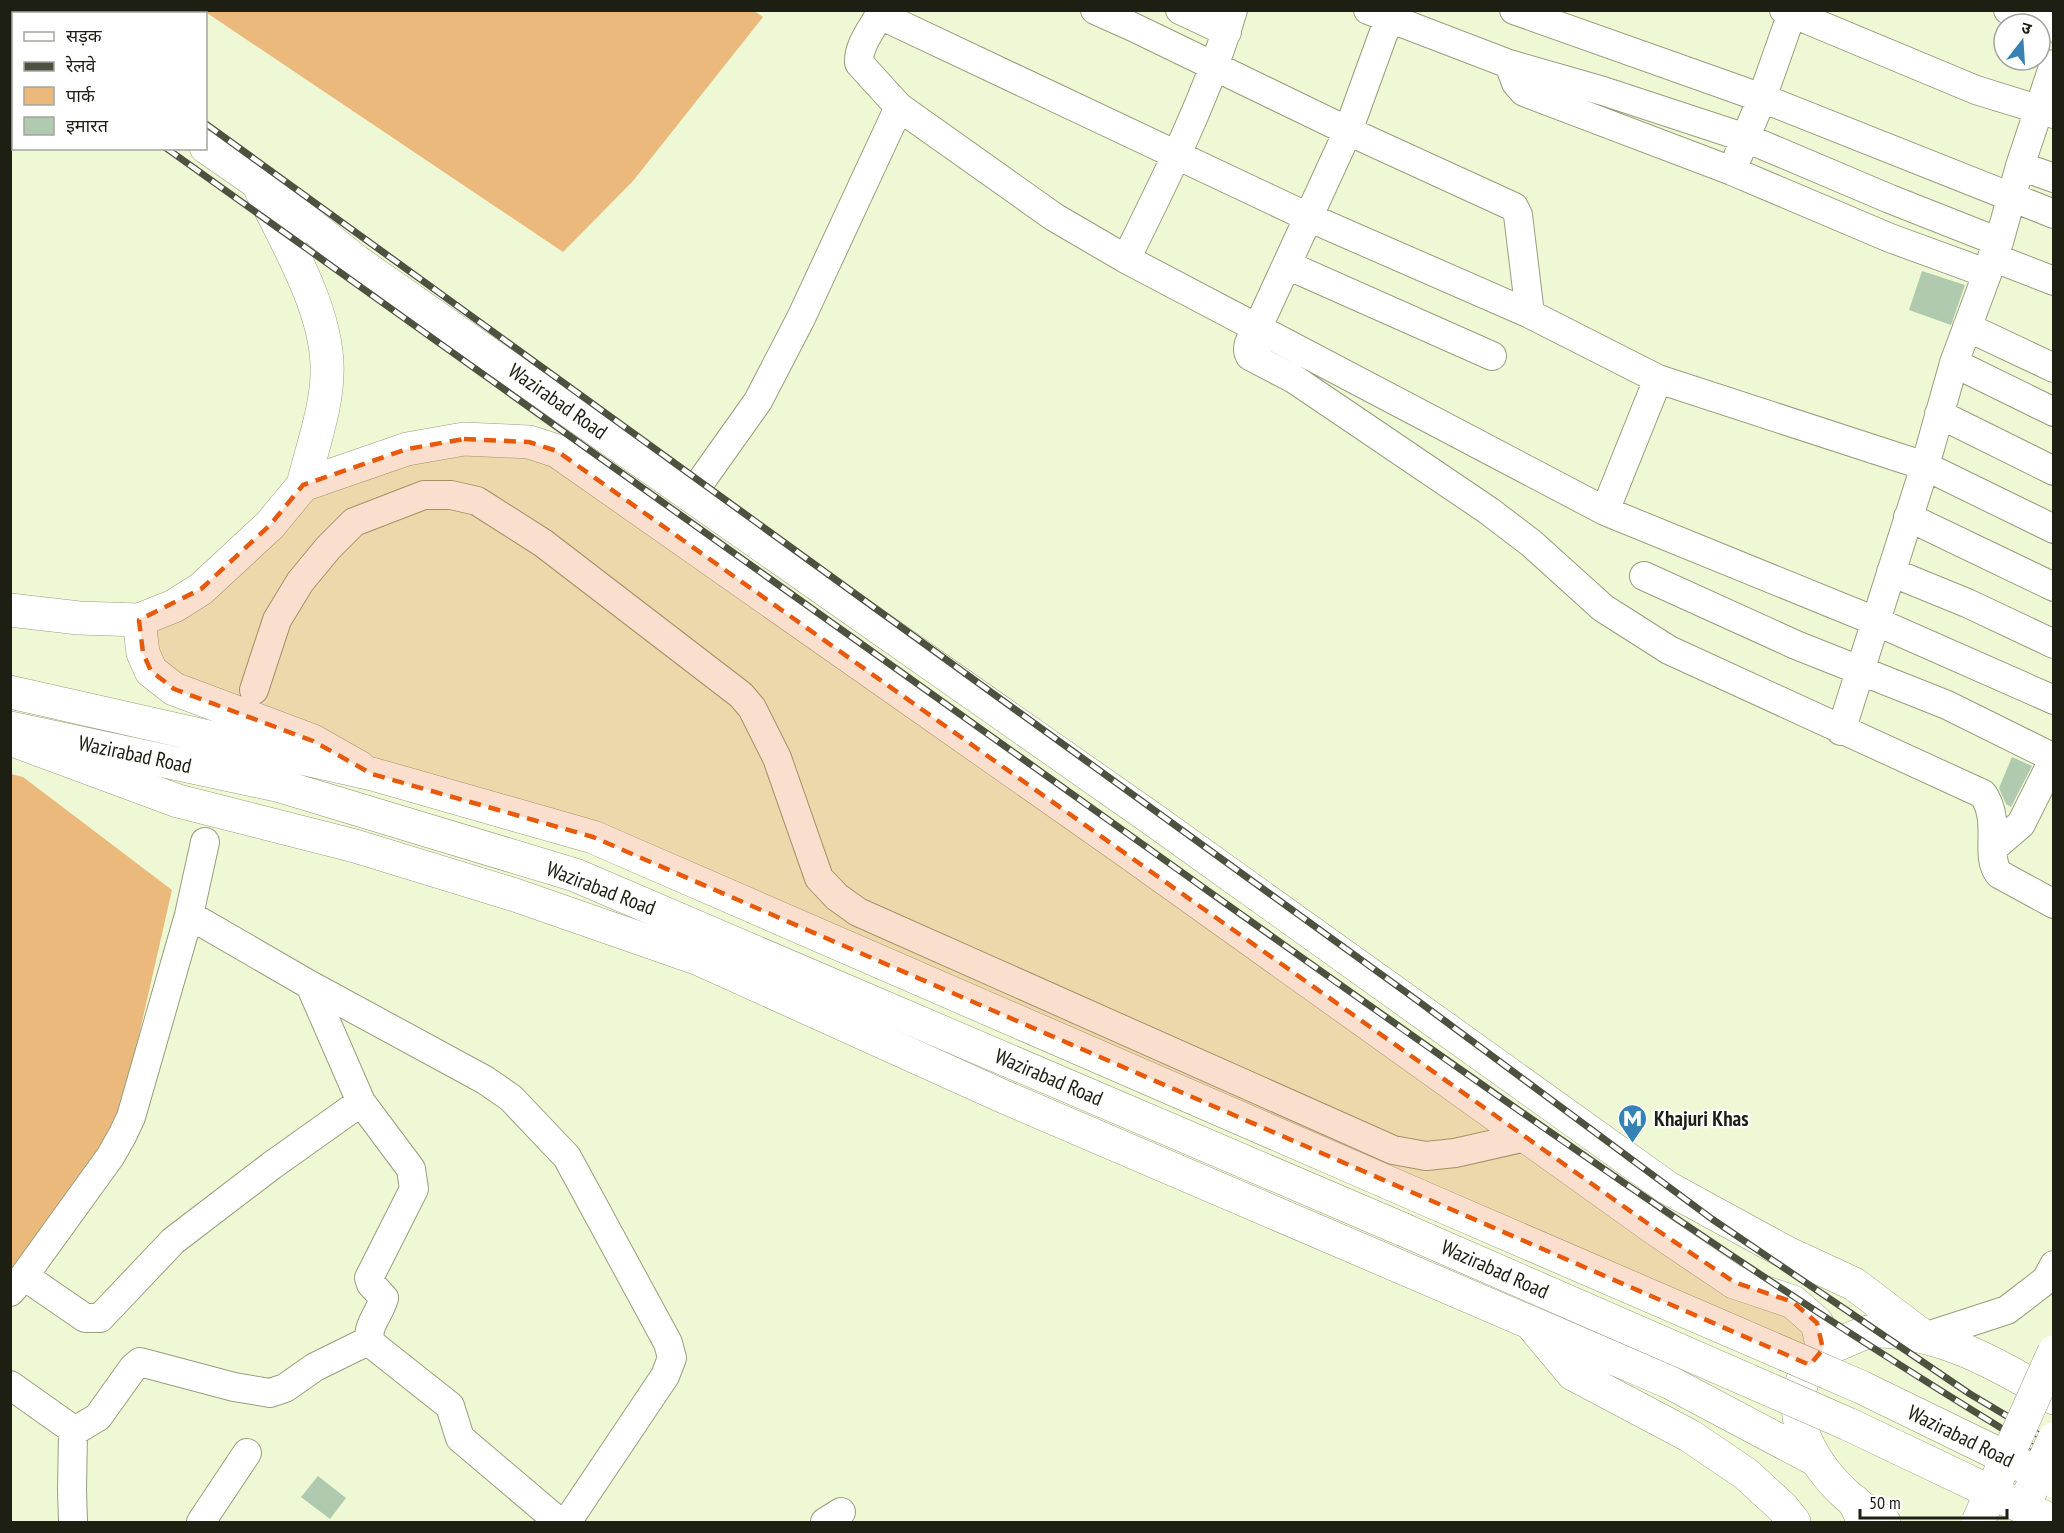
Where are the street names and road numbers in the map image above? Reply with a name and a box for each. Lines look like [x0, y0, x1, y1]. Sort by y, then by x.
street label: Wazirabad Road [503, 357, 613, 445]
street label: Wazirabad Road [76, 729, 194, 779]
street label: Wazirabad Road [542, 855, 660, 921]
street label: Wazirabad Road [991, 1042, 1107, 1112]
street label: Wazirabad Road [1437, 1233, 1553, 1305]
street label: Wazirabad Road [1903, 1399, 2019, 1473]

